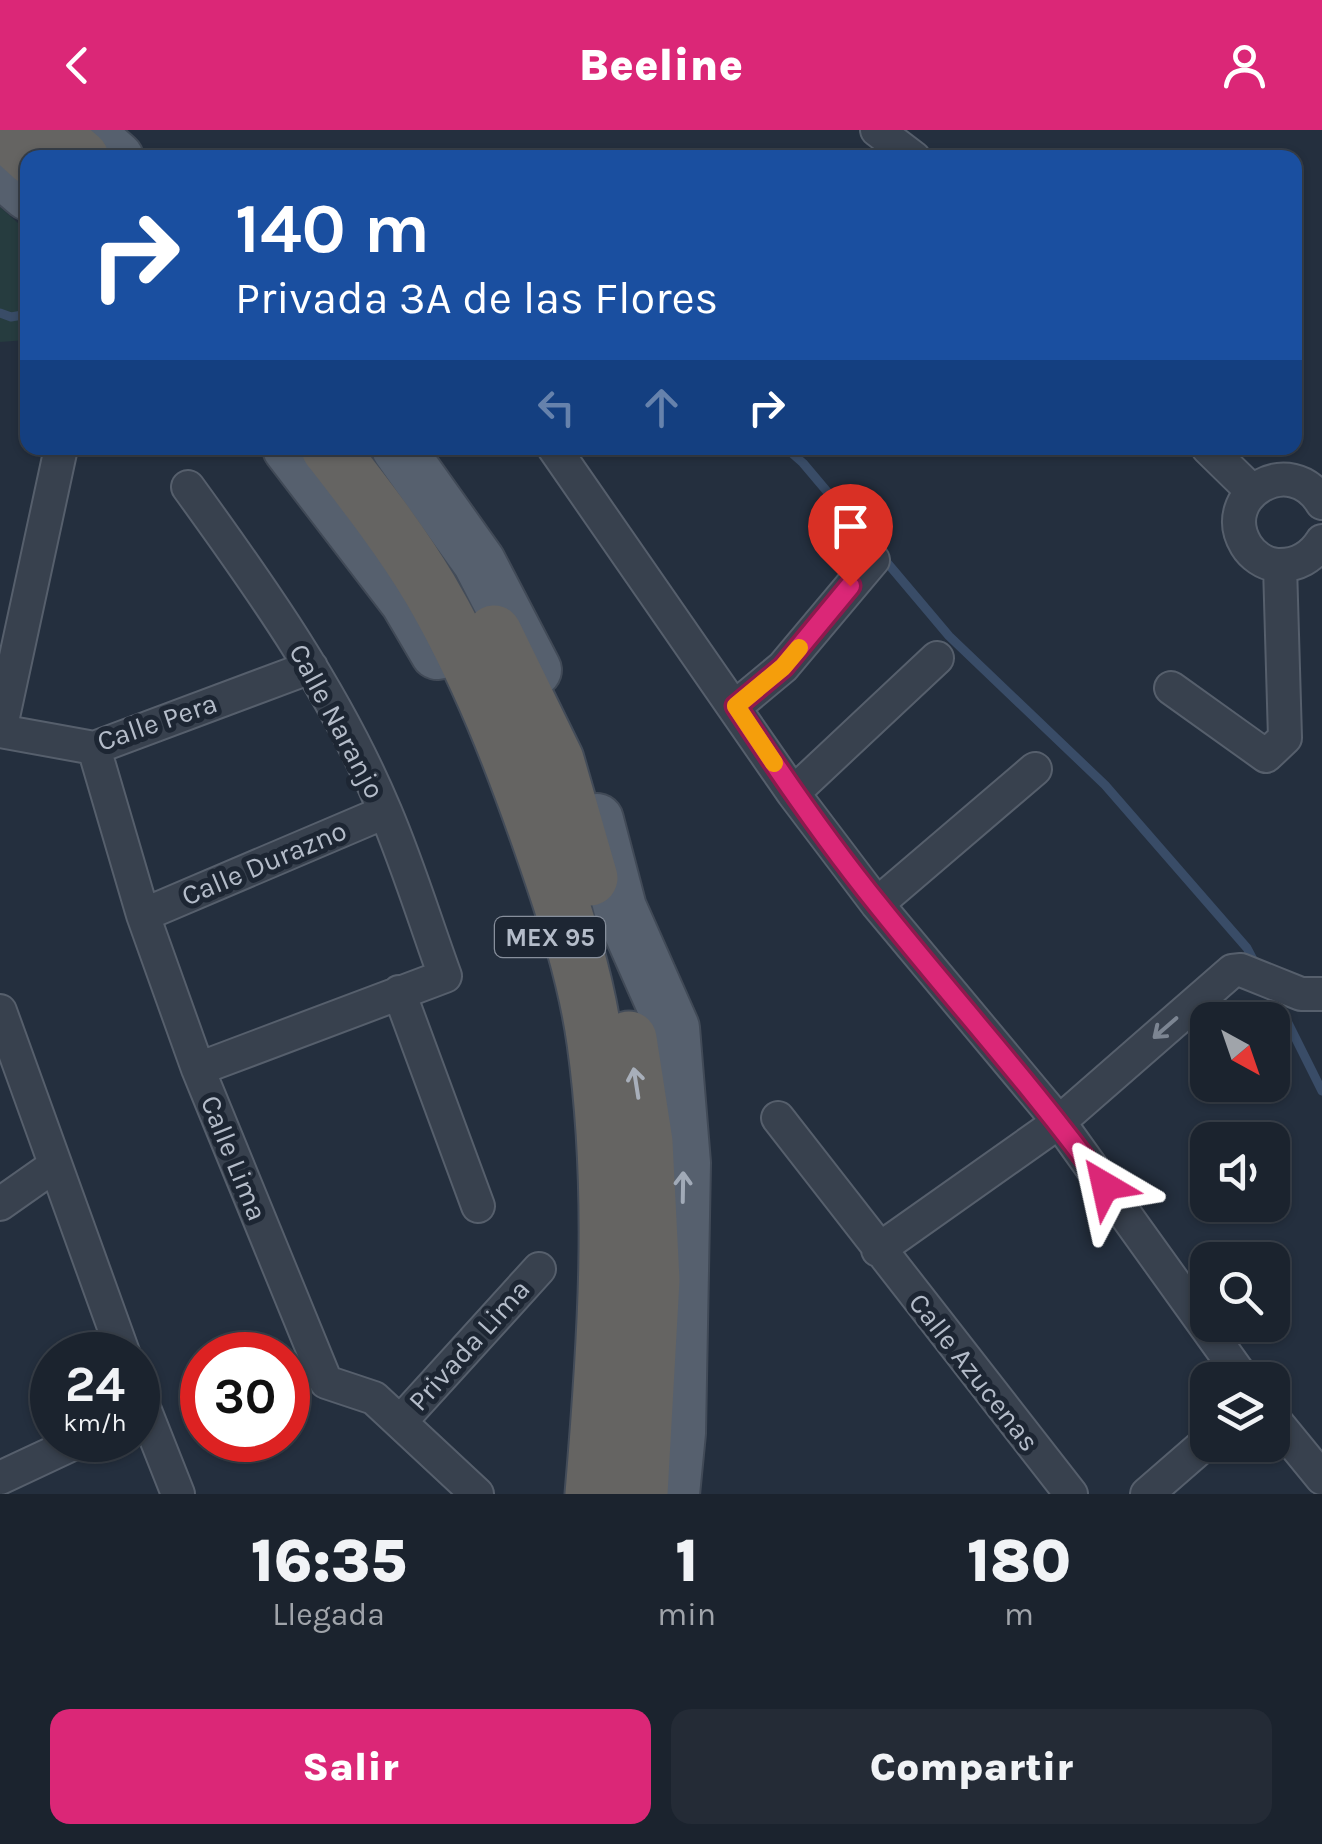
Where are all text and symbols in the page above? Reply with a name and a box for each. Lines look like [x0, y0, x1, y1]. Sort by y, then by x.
icon: back [50, 38, 105, 93]
icon: person [1217, 38, 1272, 93]
text: Beeline [579, 39, 743, 91]
text: 140 m [235, 188, 430, 270]
icon: right [70, 190, 200, 320]
text: Privada 3A de las Flores [235, 272, 718, 324]
icon: left [529, 380, 584, 435]
icon: ahead [634, 380, 689, 435]
icon: right [739, 380, 794, 435]
pin [808, 484, 893, 587]
icon: arrive [823, 499, 878, 554]
street label: Calle Naranjo [282, 638, 392, 804]
street label: Calle Pera [93, 686, 221, 758]
street label: Calle Durazno [177, 813, 351, 913]
road number: MEX 95 [495, 917, 605, 957]
north arrow [1190, 1002, 1290, 1102]
map controls [1190, 1002, 1290, 1462]
one-way arrow [1153, 1017, 1179, 1039]
one-way arrow [626, 1067, 644, 1099]
street label: Calle Lima [194, 1090, 274, 1226]
button: sound [1190, 1122, 1290, 1222]
position arrow [1053, 1134, 1157, 1238]
one-way arrow [674, 1171, 693, 1203]
button: search [1190, 1242, 1290, 1342]
street label: Privada Lima [401, 1273, 537, 1417]
street label: Calle Azucenas [902, 1286, 1046, 1458]
speed limit sign: 30 [180, 1332, 310, 1462]
text: 24 [65, 1355, 125, 1414]
button: layers [1190, 1362, 1290, 1462]
text: km/h [63, 1408, 127, 1437]
text: 16:35 [251, 1526, 406, 1596]
text: 1 [675, 1526, 698, 1596]
text: 180 [967, 1526, 1071, 1596]
text: Llegada [272, 1596, 385, 1633]
text: min [657, 1596, 716, 1633]
text: m [1004, 1596, 1034, 1633]
button: Salir [50, 1709, 651, 1824]
button: Compartir [671, 1709, 1272, 1824]

